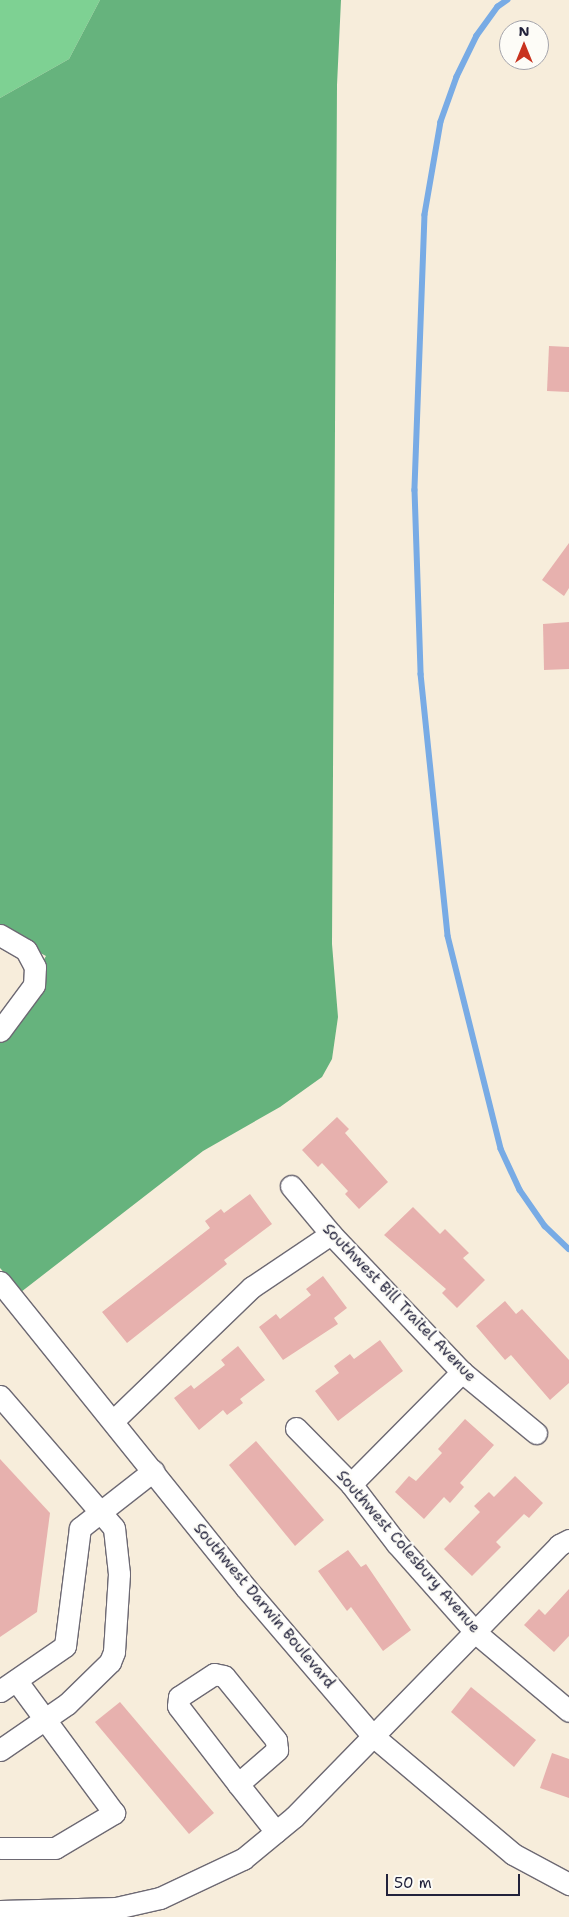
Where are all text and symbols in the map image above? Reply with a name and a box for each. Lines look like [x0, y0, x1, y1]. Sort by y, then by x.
north arrow [499, 20, 549, 70]
text: N [518, 22, 530, 40]
street label: Southwest Bill Traitel Avenue [319, 1220, 479, 1386]
street label: Southwest Colesbury Avenue [332, 1467, 484, 1637]
street label: Southwest Darwin Boulevard [190, 1520, 338, 1692]
scale bar [389, 1864, 523, 1896]
text: 50 m [394, 1873, 432, 1893]

